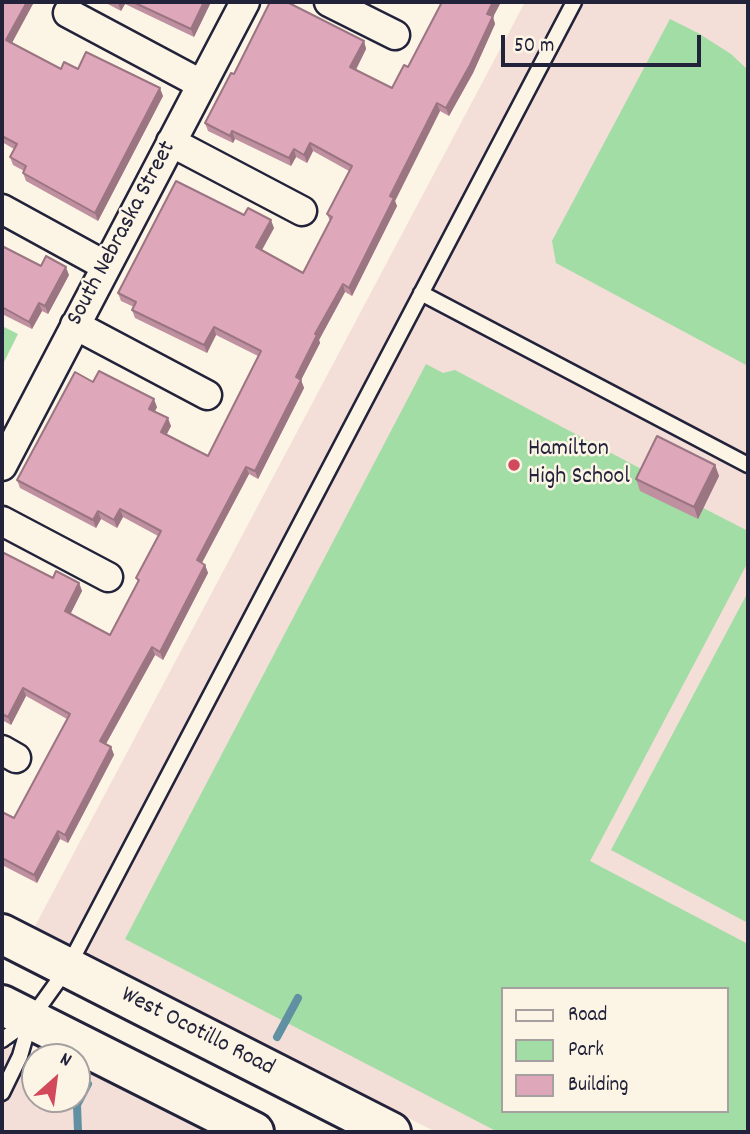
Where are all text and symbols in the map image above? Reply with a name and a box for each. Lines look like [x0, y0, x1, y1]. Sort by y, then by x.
scale bar [505, 21, 704, 65]
text: 50 m [514, 32, 554, 62]
street label: South Nebraska Street [62, 137, 184, 331]
place label: Hamilton High School [528, 437, 630, 493]
marker: Hamilton High School [506, 457, 522, 473]
street label: West Ocotillo Road [115, 982, 279, 1084]
legend [502, 987, 729, 1113]
text: Road [568, 1001, 607, 1031]
text: Park [568, 1036, 604, 1066]
north arrow [21, 1043, 91, 1113]
text: N [55, 1047, 76, 1075]
text: Building [568, 1071, 628, 1101]

